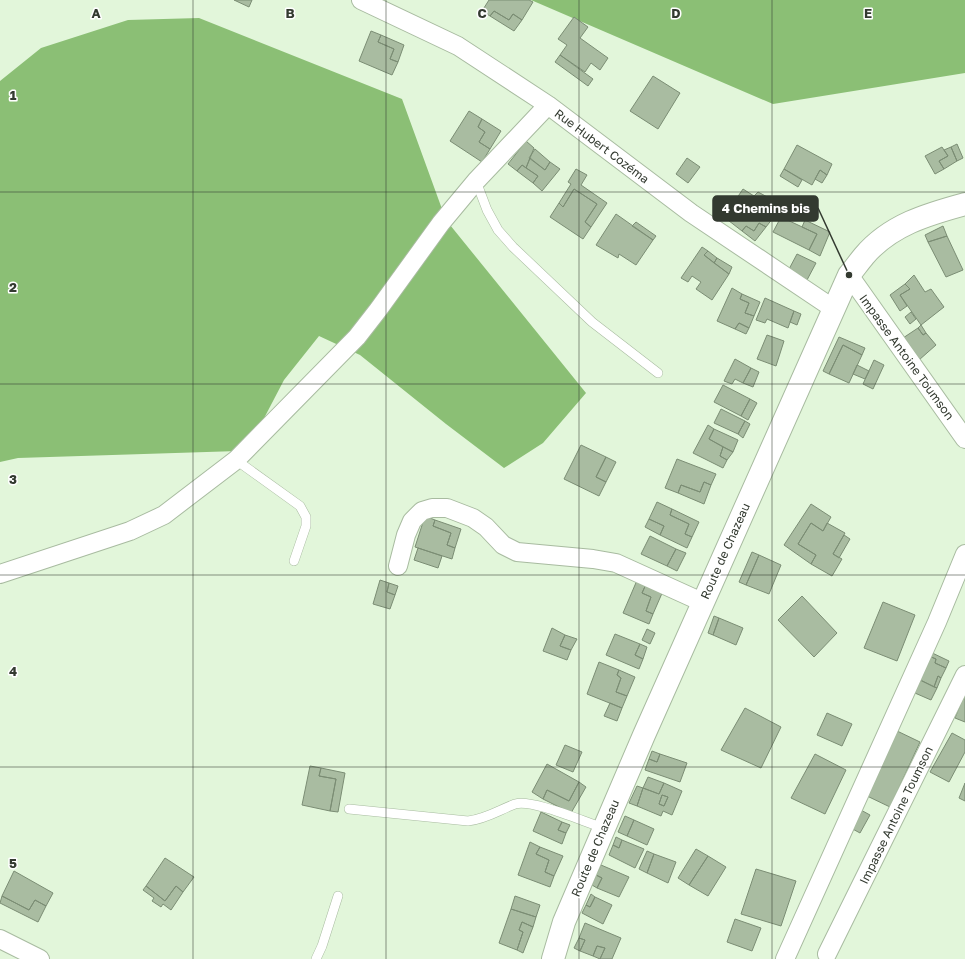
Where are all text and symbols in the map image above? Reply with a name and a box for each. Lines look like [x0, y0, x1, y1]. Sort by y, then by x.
text: A [91, 5, 101, 21]
text: B [285, 5, 295, 21]
text: C [477, 5, 487, 21]
text: D [671, 5, 681, 21]
text: E [864, 5, 872, 21]
text: 1 [10, 87, 17, 103]
street label: Rue Hubert Cozéma [552, 106, 652, 186]
callout: 4 Chemins bis [713, 196, 818, 221]
text: 4 Chemins bis [722, 200, 810, 216]
text: 2 [9, 279, 17, 295]
street label: Impasse Antoine Toumson [856, 291, 958, 423]
text: 3 [9, 471, 17, 487]
street label: Route de Chazeau [697, 500, 753, 602]
text: 4 [9, 663, 17, 679]
street label: Impasse Antoine Toumson [856, 744, 936, 886]
street label: Route de Chazeau [568, 797, 622, 899]
text: 5 [9, 855, 17, 871]

